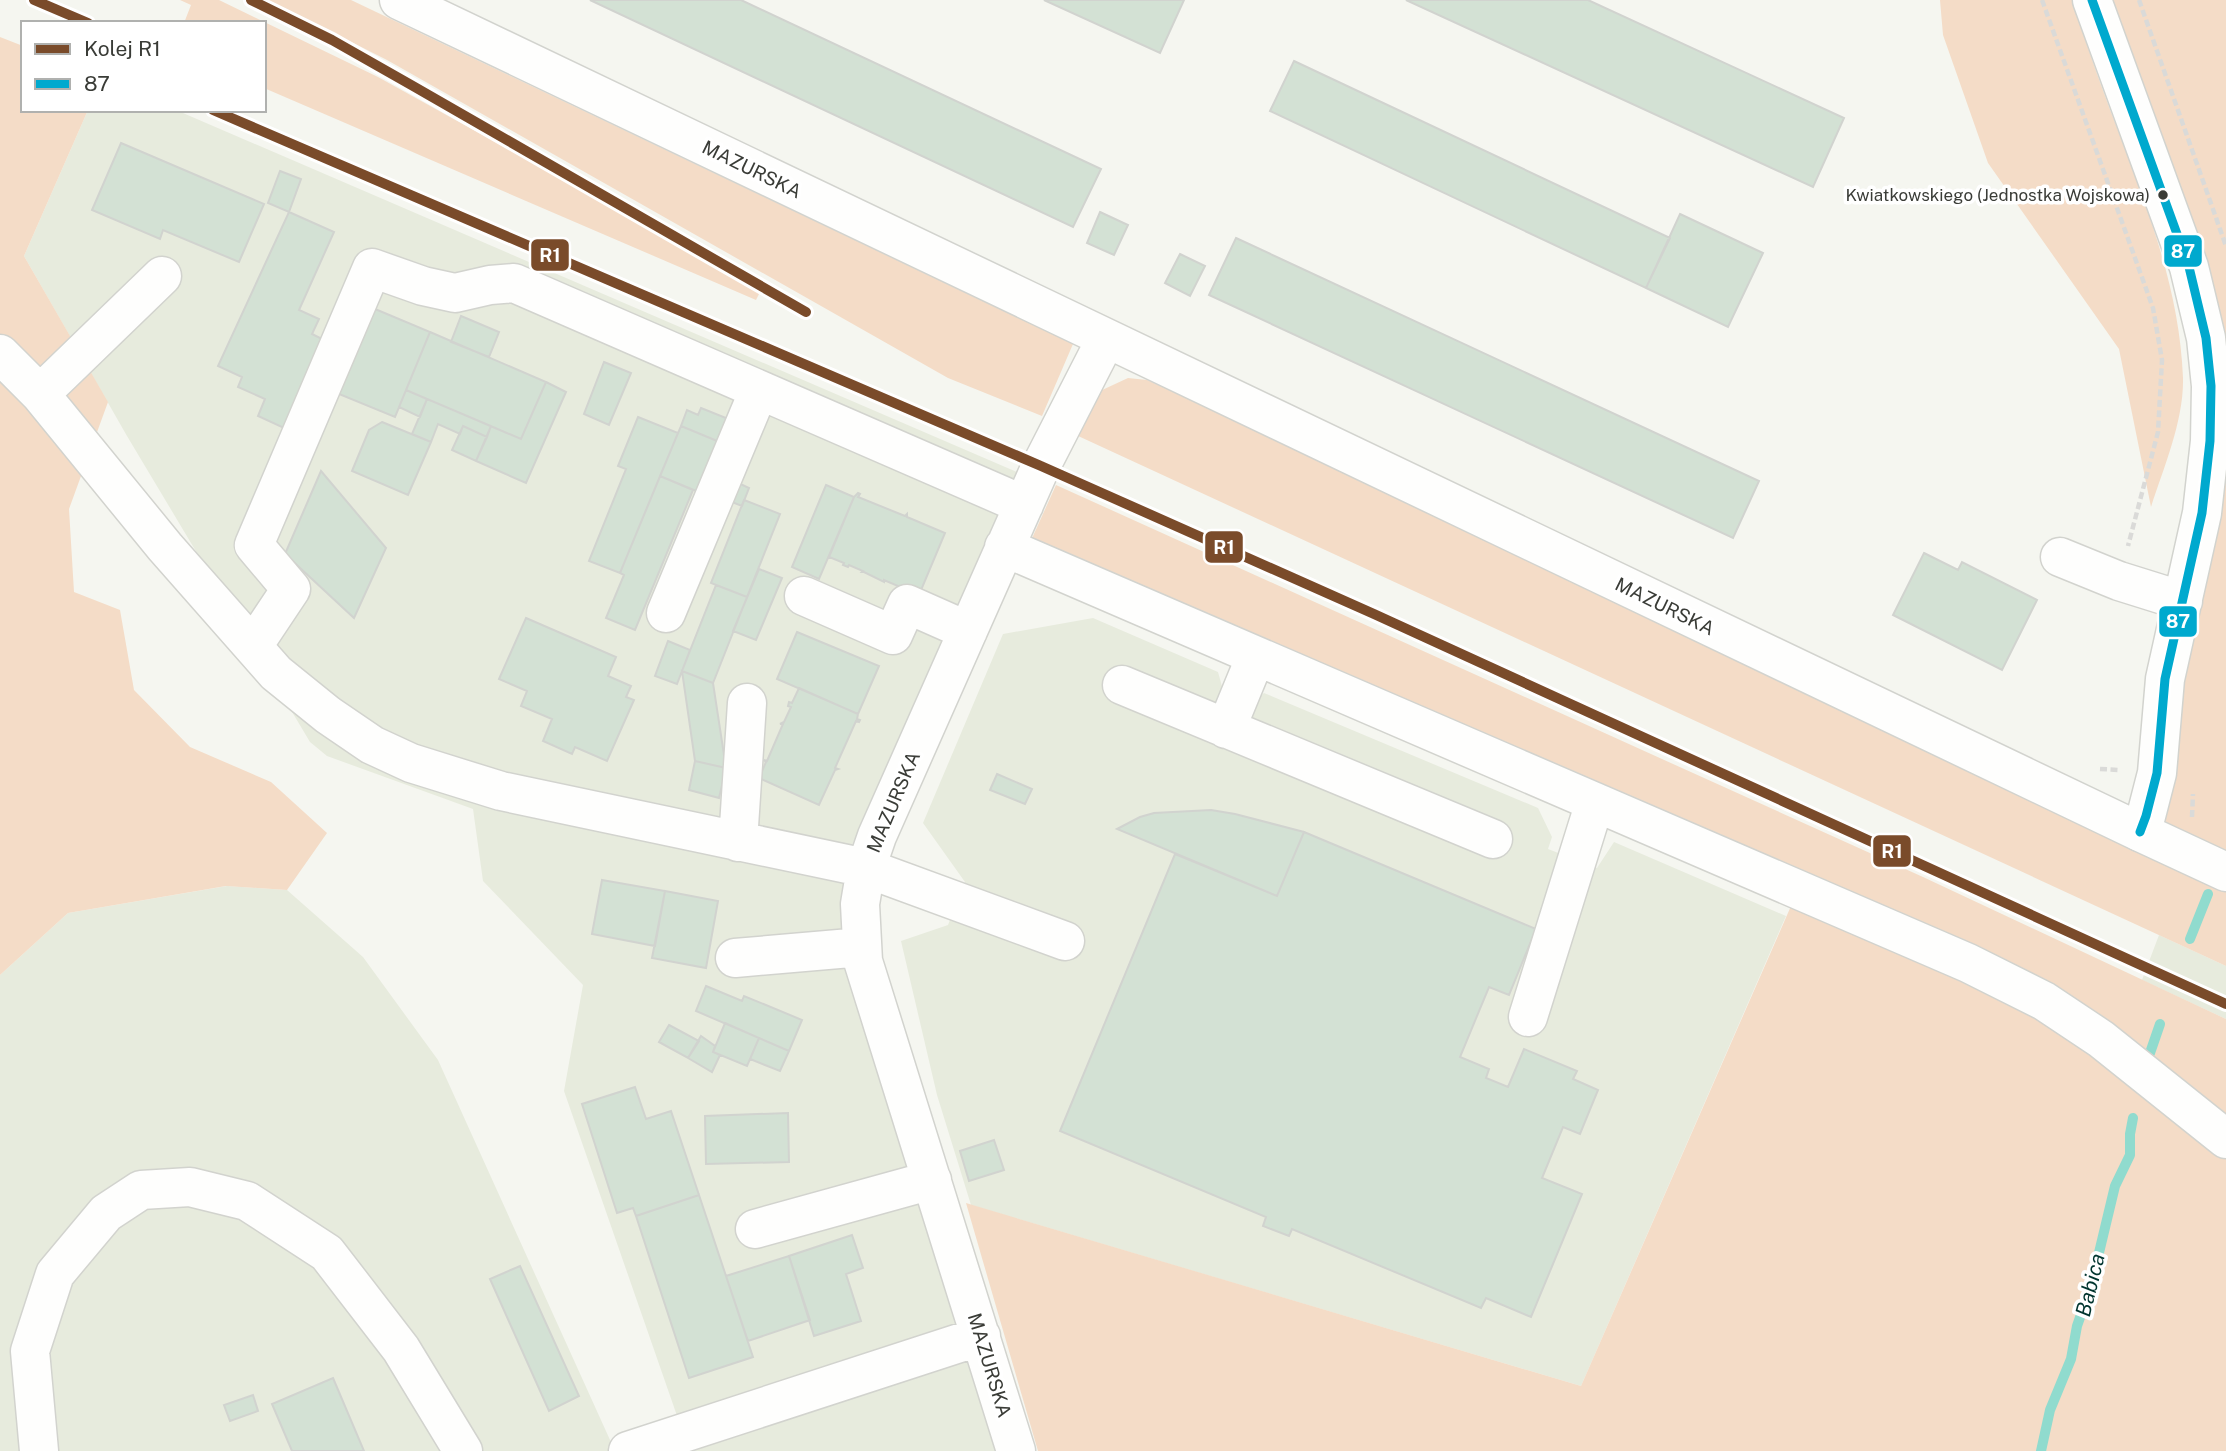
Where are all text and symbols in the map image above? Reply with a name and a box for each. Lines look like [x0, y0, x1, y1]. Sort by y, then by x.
legend [21, 21, 266, 112]
text: Kolej R1 [84, 36, 161, 61]
text: 87 [84, 71, 110, 96]
street label: MAZURSKA [699, 136, 805, 202]
place label: Kwiatkowskiego (Jednostka Wojskowa) [1845, 185, 2150, 205]
marker: Kwiatkowskiego (Jednostka Wojskowa) [2156, 188, 2170, 202]
line badge: 87 [2163, 234, 2203, 268]
line badge: R1 [530, 238, 570, 272]
text: 87 [2171, 240, 2195, 262]
text: R1 [539, 244, 561, 266]
line badge: R1 [1204, 530, 1244, 564]
text: R1 [1213, 536, 1235, 558]
street label: MAZURSKA [1612, 573, 1718, 639]
line badge: 87 [2158, 605, 2198, 638]
text: 87 [2166, 610, 2190, 632]
street label: MAZURSKA [862, 748, 924, 856]
line badge: R1 [1872, 834, 1912, 868]
text: R1 [1881, 840, 1903, 862]
water label: Babica [2070, 1251, 2110, 1319]
street label: MAZURSKA [964, 1310, 1016, 1420]

